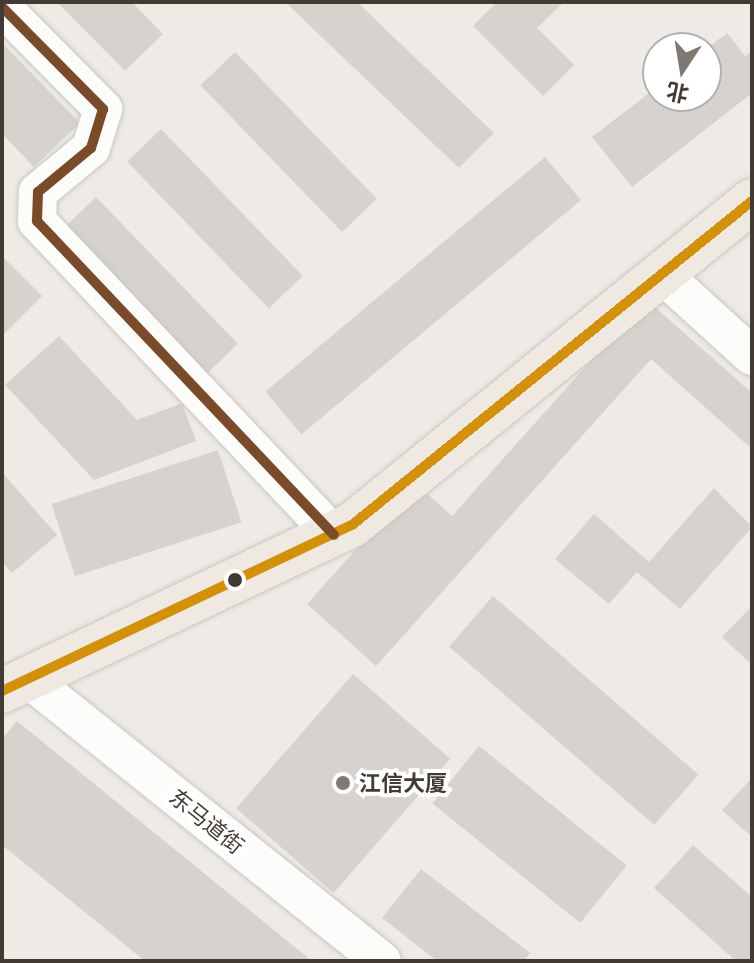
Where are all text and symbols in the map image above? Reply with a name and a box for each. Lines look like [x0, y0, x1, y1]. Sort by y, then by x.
north arrow [642, 32, 722, 112]
text: 北 [664, 77, 691, 110]
unlabelled marker [227, 572, 243, 588]
place label: 江信大厦 [359, 770, 447, 796]
marker: 江信大厦 [334, 774, 352, 792]
street label: 东马道街 [164, 783, 250, 859]

